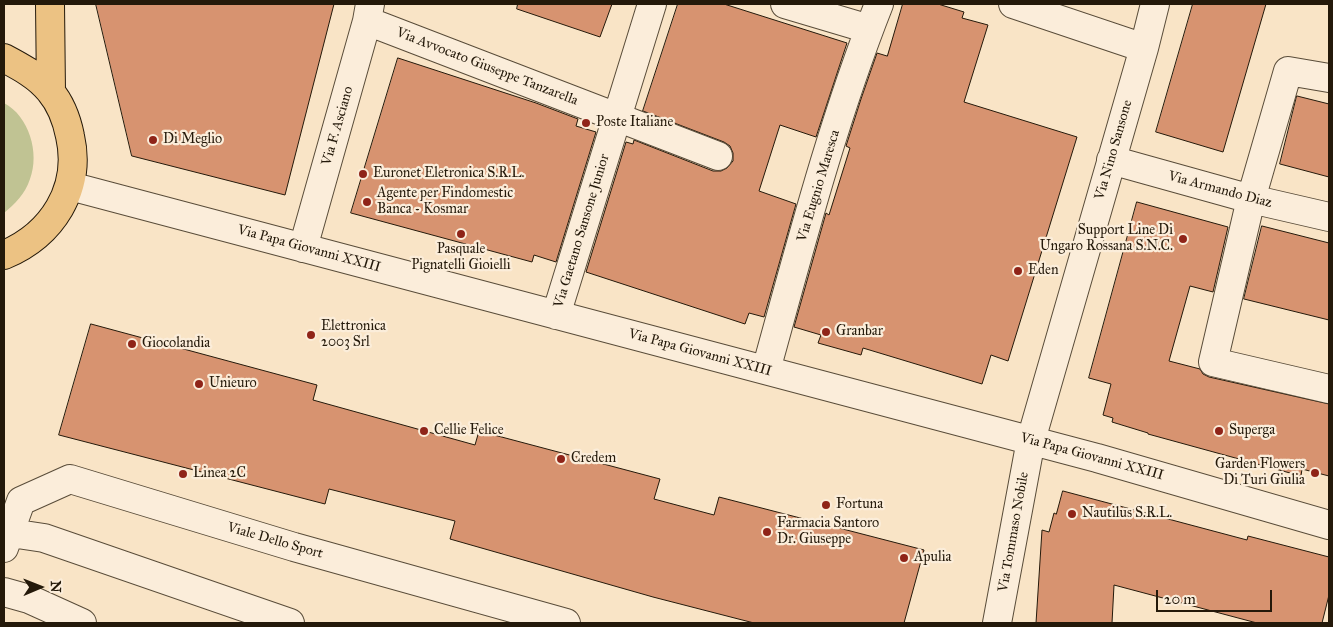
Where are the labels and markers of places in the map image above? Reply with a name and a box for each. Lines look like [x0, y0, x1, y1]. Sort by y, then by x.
place label: Poste Italiane [596, 115, 673, 131]
marker: Poste Italiane [580, 117, 592, 129]
place label: Di Meglio [163, 132, 222, 148]
marker: Di Meglio [147, 134, 159, 146]
place label: Euronet Eletronica S.R.L. [373, 166, 525, 182]
marker: Euronet Eletronica S.R.L. [357, 168, 369, 180]
place label: Agente per Findomestic Banca - Kosmar [377, 186, 513, 218]
marker: Agente per Findomestic Banca - Kosmar [361, 196, 373, 208]
place label: Support Line Di Ungaro Rossana S.N.C. [1040, 223, 1173, 256]
marker: Pasquale Pignatelli Gioielli [455, 228, 467, 240]
marker: Support Line Di Ungaro Rossana S.N.C. [1177, 233, 1189, 245]
place label: Pasquale Pignatelli Gioielli [411, 242, 511, 274]
place label: Eden [1028, 263, 1058, 279]
marker: Eden [1012, 265, 1024, 277]
place label: Elettronica 2003 Srl [321, 319, 386, 352]
place label: Granbar [836, 324, 883, 340]
marker: Granbar [820, 326, 832, 338]
marker: Elettronica 2003 Srl [305, 329, 317, 341]
place label: Giocolandia [142, 336, 210, 352]
marker: Giocolandia [126, 338, 138, 350]
place label: Unieuro [209, 376, 257, 392]
marker: Unieuro [193, 378, 205, 390]
place label: Cellie Felice [434, 423, 504, 439]
place label: Superga [1229, 423, 1275, 439]
marker: Cellie Felice [418, 425, 430, 437]
marker: Superga [1213, 425, 1225, 437]
place label: Credem [571, 451, 616, 467]
marker: Credem [555, 453, 567, 465]
place label: Garden Flowers Di Turi Giulia [1215, 457, 1305, 490]
place label: Linea 2C [193, 466, 246, 482]
marker: Garden Flowers Di Turi Giulia [1309, 467, 1321, 479]
marker: Linea 2C [177, 468, 189, 480]
place label: Fortuna [836, 497, 883, 513]
marker: Fortuna [820, 499, 832, 511]
place label: Nautilus S.R.L. [1082, 506, 1172, 522]
marker: Nautilus S.R.L. [1066, 508, 1078, 520]
place label: Farmacia Santoro Dr. Giuseppe [777, 516, 879, 548]
marker: Farmacia Santoro Dr. Giuseppe [761, 526, 773, 538]
place label: Apulia [914, 550, 951, 566]
marker: Apulia [898, 552, 910, 564]

